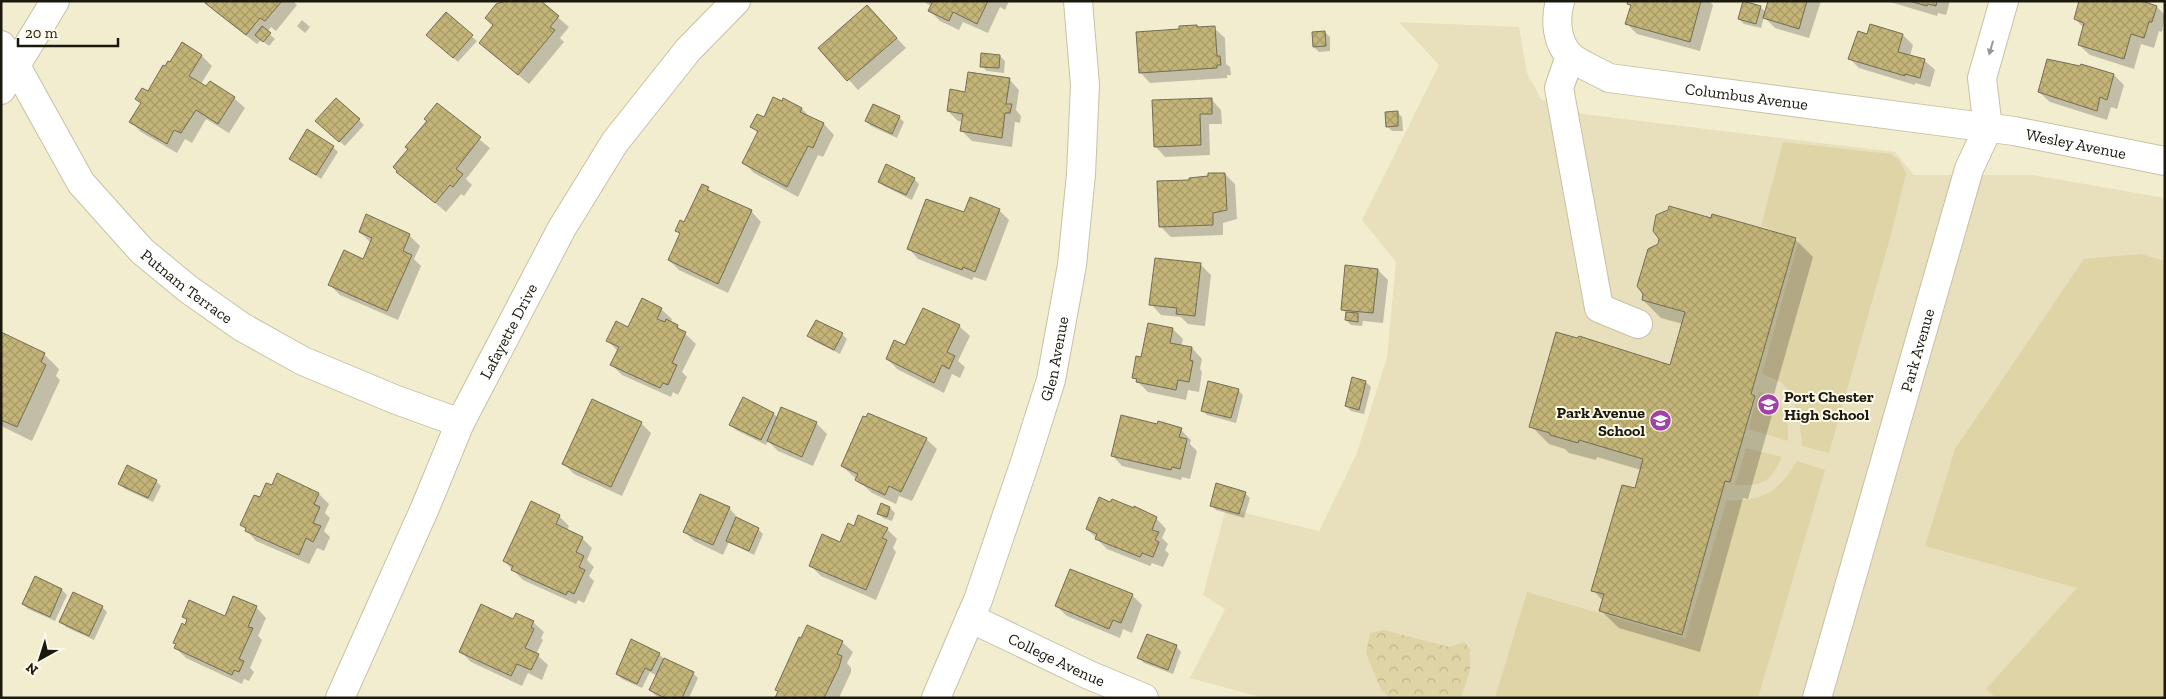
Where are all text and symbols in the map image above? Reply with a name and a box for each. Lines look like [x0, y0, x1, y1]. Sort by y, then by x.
scale bar [18, 15, 118, 47]
text: 20 m [25, 24, 58, 42]
one-way arrow [1986, 41, 1994, 56]
street label: Columbus Avenue [1684, 79, 1809, 114]
street label: Wesley Avenue [2024, 125, 2128, 163]
street label: Putnam Terrace [137, 245, 236, 328]
street label: Lafayette Drive [476, 280, 541, 382]
street label: Park Avenue [1896, 306, 1938, 394]
street label: Glen Avenue [1036, 315, 1072, 403]
place label: Port Chester High School [1784, 387, 1874, 424]
school or university icon: Port Chester High School [1756, 393, 1780, 417]
place label: Park Avenue School [1556, 403, 1645, 440]
school or university icon: Park Avenue School [1649, 409, 1673, 433]
street label: College Avenue [1005, 629, 1108, 691]
north arrow [15, 634, 65, 684]
text: N [22, 659, 42, 679]

